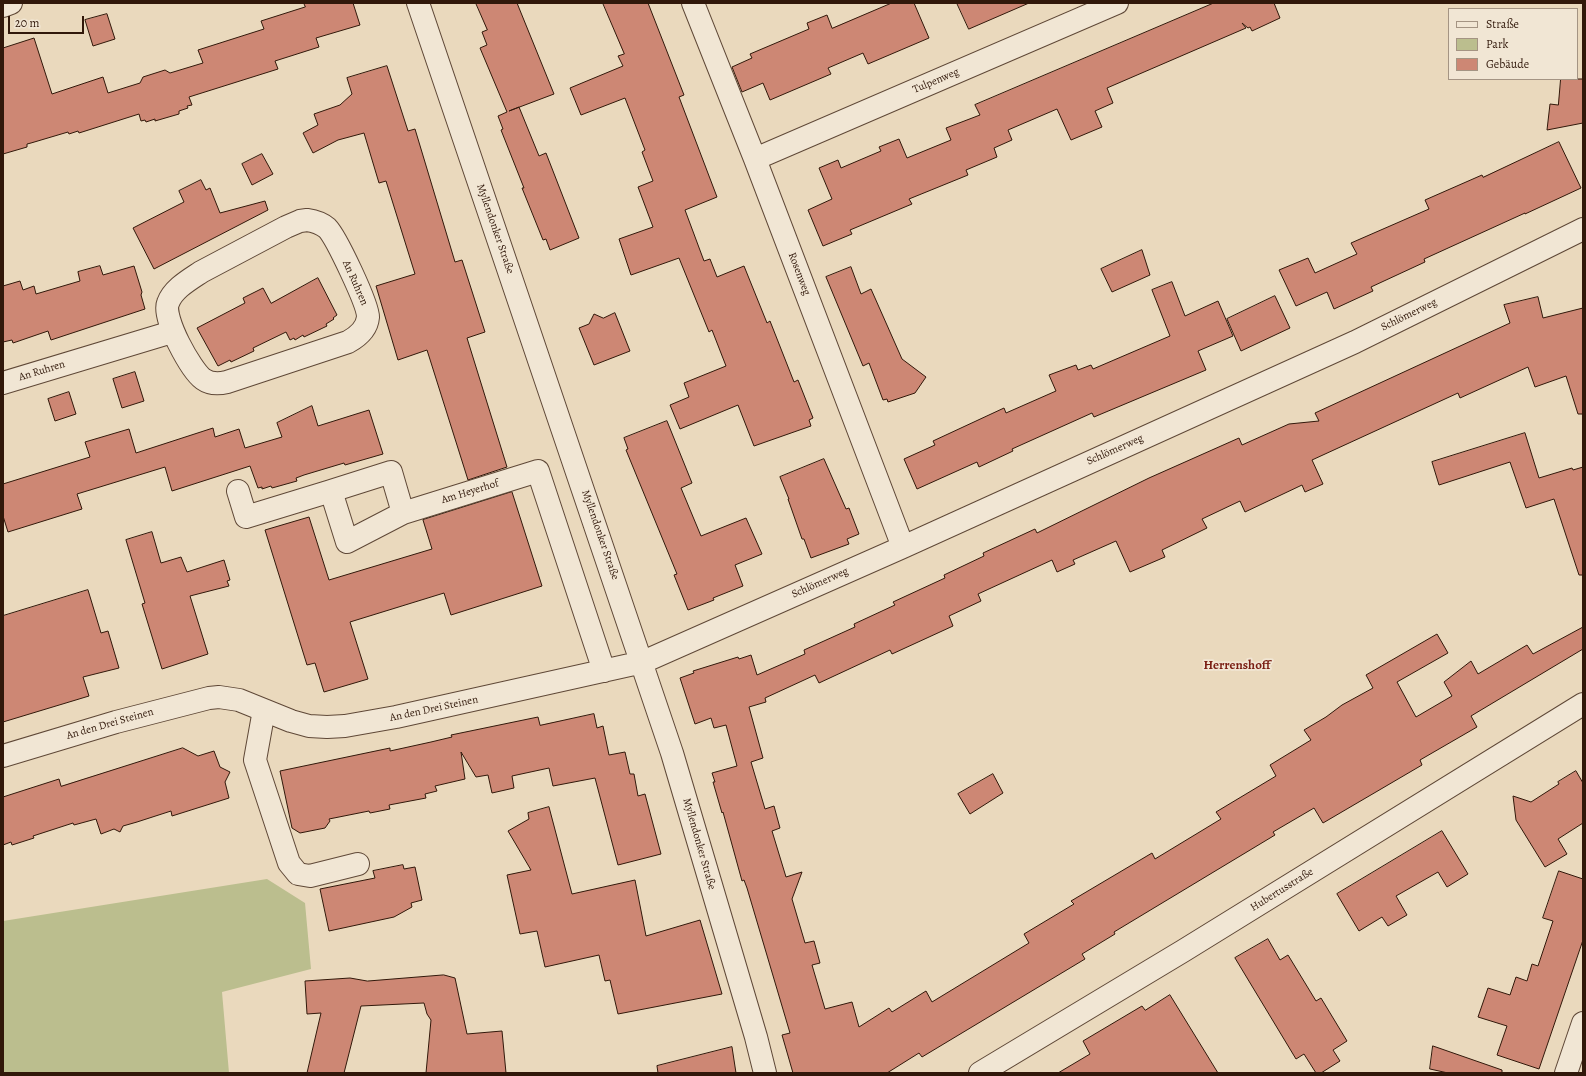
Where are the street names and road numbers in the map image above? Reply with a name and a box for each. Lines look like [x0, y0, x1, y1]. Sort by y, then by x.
street label: Tulpenweg [911, 65, 961, 97]
street label: Myllendonker Straße [473, 182, 517, 276]
street label: Rosenweg [785, 251, 813, 297]
street label: An Ruhren [339, 259, 371, 307]
street label: Schlömerweg [1379, 296, 1439, 334]
street label: An Ruhren [17, 358, 67, 384]
street label: Schlömerweg [1085, 432, 1145, 468]
street label: Am Heyerhof [440, 477, 500, 507]
street label: Myllendonker Straße [578, 488, 622, 582]
street label: Schlömerweg [790, 565, 850, 601]
street label: An den Drei Steinen [389, 693, 479, 725]
street label: An den Drei Steinen [65, 705, 155, 743]
street label: Myllendonker Straße [680, 797, 718, 891]
street label: Hubertusstraße [1248, 865, 1316, 915]

